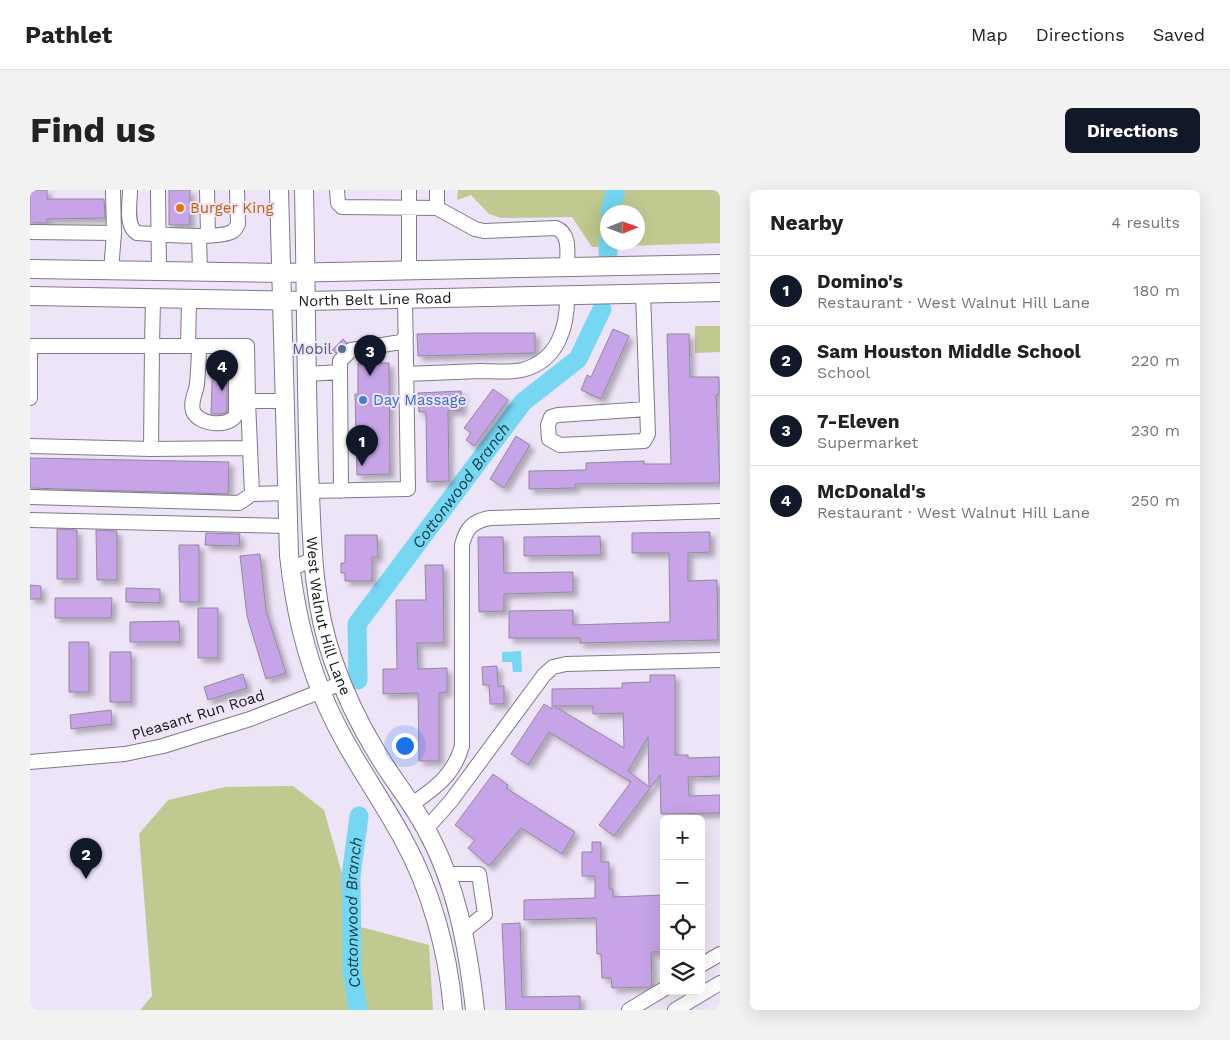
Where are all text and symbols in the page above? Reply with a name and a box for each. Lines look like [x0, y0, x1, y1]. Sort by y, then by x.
text: Pathlet [25, 21, 112, 49]
text: Map [971, 24, 1008, 45]
text: Directions [1036, 24, 1125, 45]
text: Saved [1153, 24, 1205, 45]
button: Directions [1065, 108, 1200, 153]
text: Find us [30, 109, 156, 151]
place label: Burger King [190, 199, 273, 217]
marker: Burger King [174, 202, 186, 214]
north arrow [600, 205, 645, 250]
text: Nearby [770, 210, 843, 235]
text: 4 results [1111, 213, 1180, 232]
text: Domino's [817, 270, 903, 293]
text: 1 [783, 281, 789, 300]
text: 180 m [1133, 281, 1180, 300]
street label: North Belt Line Road [298, 289, 452, 310]
text: Restaurant · West Walnut Hill Lane [817, 293, 1090, 312]
pin: 3 [354, 335, 386, 376]
place label: Mobil [292, 340, 332, 358]
text: Sam Houston Middle School [817, 340, 1081, 363]
marker: Mobil [336, 343, 348, 355]
pin: 4 [206, 350, 238, 391]
text: 2 [781, 351, 791, 370]
text: 220 m [1131, 351, 1180, 370]
text: School [817, 363, 870, 382]
place label: Day Massage [373, 391, 467, 409]
marker: Day Massage [357, 394, 369, 406]
text: 7-Eleven [817, 410, 900, 433]
water label: Cottonwood Branch [408, 419, 514, 552]
text: 3 [781, 421, 791, 440]
text: 230 m [1131, 421, 1180, 440]
pin: 1 [346, 425, 378, 466]
text: Supermarket [817, 433, 918, 452]
text: McDonald's [817, 480, 926, 503]
text: 4 [781, 491, 791, 510]
text: 250 m [1131, 491, 1180, 510]
text: Restaurant · West Walnut Hill Lane [817, 503, 1090, 522]
street label: West Walnut Hill Lane [303, 536, 355, 698]
street label: Pleasant Run Road [129, 686, 267, 744]
your location [392, 733, 418, 759]
map controls [660, 815, 705, 995]
button: + [660, 815, 705, 860]
water label: Cottonwood Branch [341, 836, 366, 989]
pin: 2 [70, 838, 102, 879]
button: − [660, 860, 705, 905]
button: locate [660, 905, 705, 950]
button: layers [660, 950, 705, 995]

